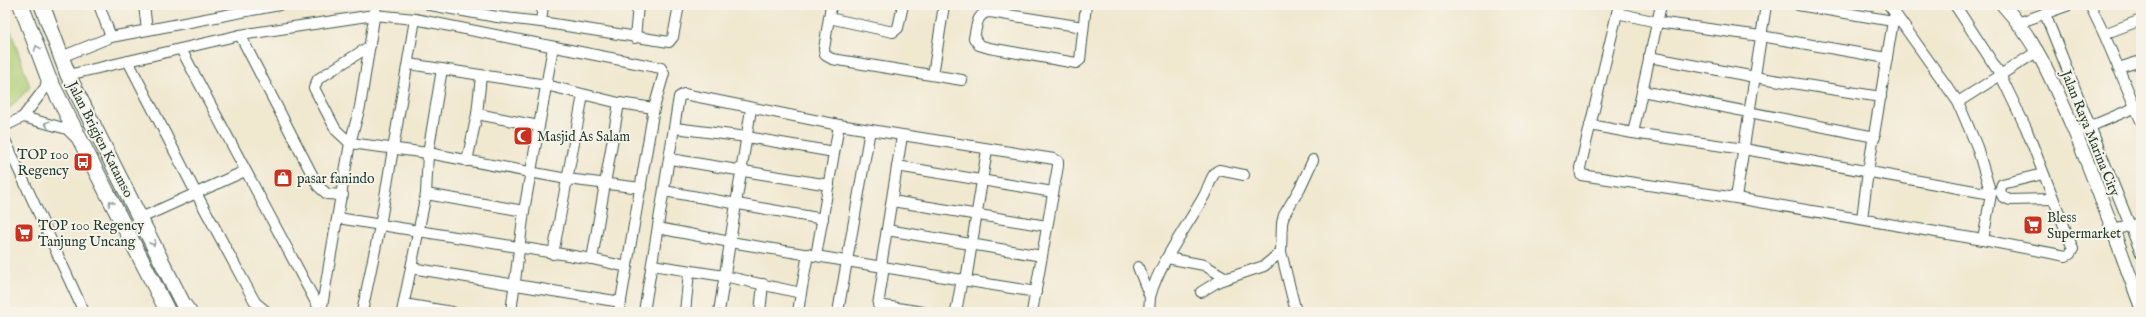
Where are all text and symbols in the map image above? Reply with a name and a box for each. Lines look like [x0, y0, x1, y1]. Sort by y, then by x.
one-way arrow [34, 44, 42, 51]
street label: Jalan Raya Marina City [2056, 66, 2124, 199]
street label: Jalan Brigjen Katamso [62, 76, 137, 201]
one-way arrow [44, 120, 50, 128]
mosque icon: Masjid As Salam [512, 125, 534, 147]
place label: Masjid As Salam [537, 128, 630, 146]
place label: TOP 100 Regency [17, 146, 69, 180]
bus stop icon: TOP 100 Regency [72, 151, 94, 173]
shop icon: pasar fanindo [272, 167, 294, 189]
place label: pasar fanindo [297, 170, 375, 188]
one-way arrow [108, 200, 116, 207]
place label: Bless Supermarket [2047, 209, 2121, 243]
supermarket icon: Bless Supermarket [2022, 214, 2044, 236]
place label: TOP 100 Regency Tanjung Uncang [38, 217, 144, 251]
supermarket icon: TOP 100 Regency Tanjung Uncang [13, 222, 35, 244]
one-way arrow [148, 239, 156, 246]

